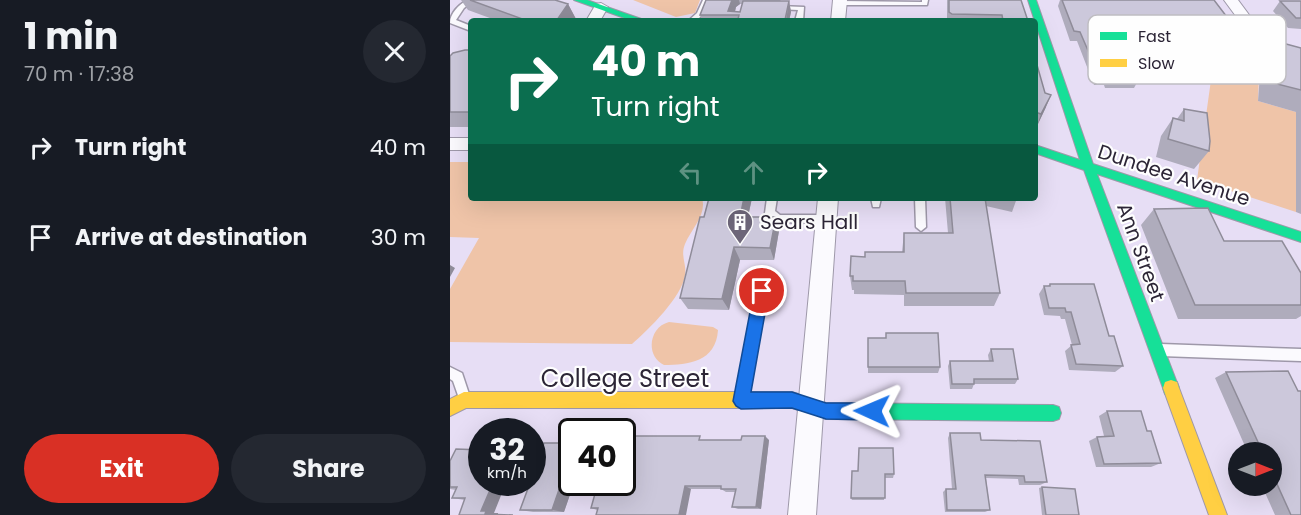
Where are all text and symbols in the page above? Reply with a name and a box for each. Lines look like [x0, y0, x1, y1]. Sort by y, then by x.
text: 1 min [24, 11, 118, 62]
legend [1088, 15, 1286, 84]
button: close [363, 20, 426, 83]
text: Fast [1138, 25, 1171, 48]
text: 40 m [591, 32, 700, 91]
icon: right [492, 42, 570, 120]
text: Slow [1138, 52, 1175, 75]
text: 70 m · 17:38 [24, 60, 134, 88]
text: Turn right [591, 88, 720, 125]
icon: right [24, 131, 57, 164]
text: Turn right [75, 132, 186, 163]
text: 40 m [370, 132, 426, 163]
street label: Dundee Avenue [1094, 137, 1254, 213]
icon: left [674, 156, 707, 189]
icon: ahead [737, 156, 770, 189]
icon: right [800, 156, 833, 189]
street label: Ann Street [1110, 199, 1172, 305]
building icon: Sears Hall [725, 207, 755, 245]
place label: Sears Hall [760, 208, 858, 236]
icon: arrive [24, 221, 57, 254]
text: Arrive at destination [75, 222, 307, 253]
text: 30 m [371, 222, 426, 253]
pin [736, 265, 787, 316]
icon: arrive [745, 274, 778, 307]
street label: College Street [541, 362, 709, 395]
position arrow [840, 379, 904, 443]
speed limit sign: 40 [558, 418, 636, 496]
text: 32 [489, 428, 525, 471]
button: Exit [24, 434, 219, 503]
button: Share [231, 434, 426, 503]
north arrow [1228, 442, 1282, 496]
map controls [1228, 442, 1282, 496]
text: km/h [487, 462, 527, 483]

